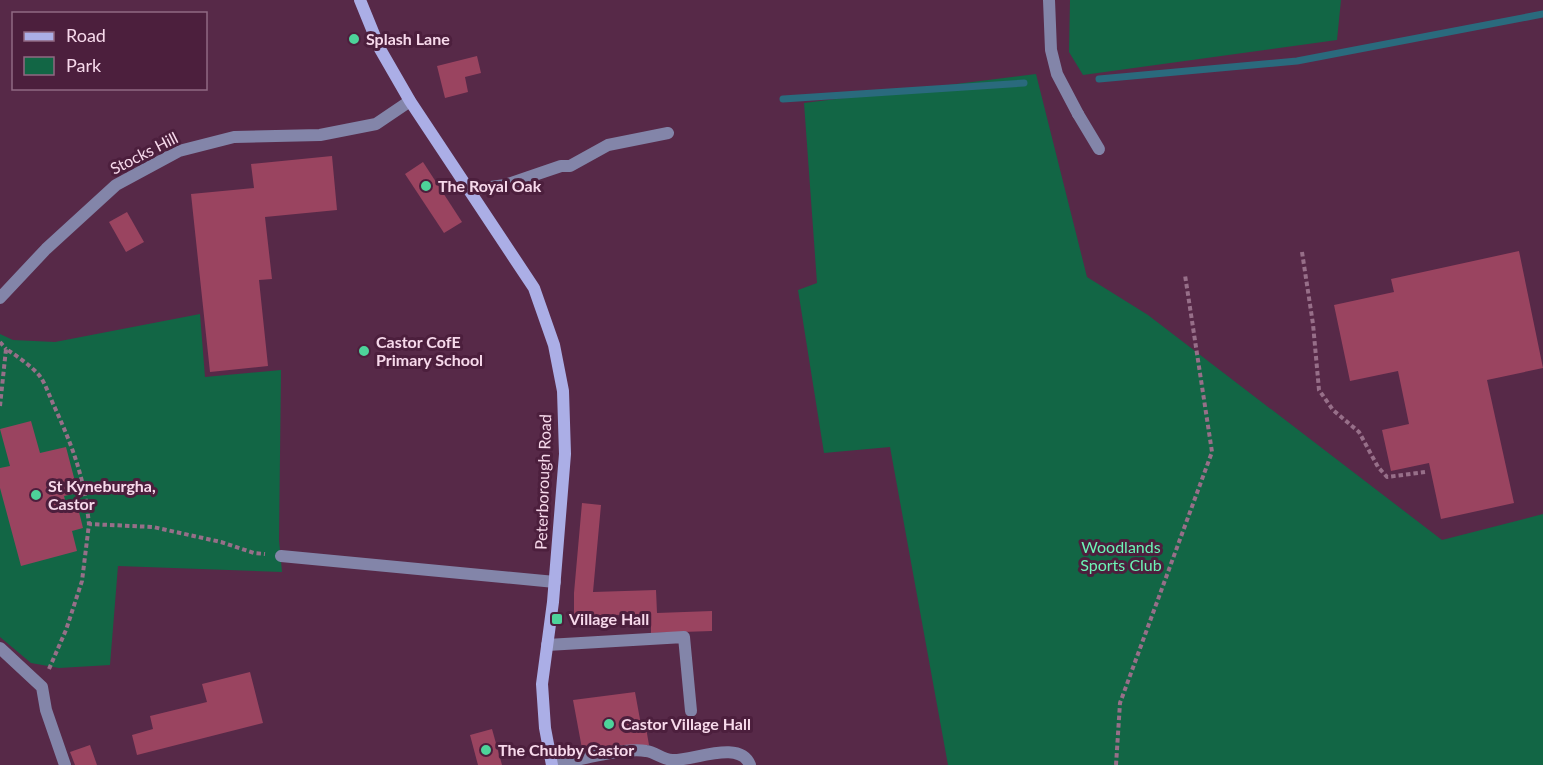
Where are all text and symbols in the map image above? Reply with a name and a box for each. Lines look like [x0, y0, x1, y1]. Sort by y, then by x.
legend [12, 12, 207, 90]
text: Road [66, 24, 106, 46]
place label: Splash Lane [366, 29, 450, 48]
marker: Splash Lane [347, 32, 361, 46]
text: Park [66, 54, 102, 76]
street label: Stocks Hill [107, 127, 181, 178]
place label: The Royal Oak [438, 176, 542, 195]
marker: The Royal Oak [419, 179, 433, 193]
place label: Castor CofE Primary School [376, 332, 483, 369]
marker: Castor CofE Primary School [357, 344, 371, 358]
street label: Peterborough Road [531, 414, 554, 550]
place label: St Kyneburgha, Castor [48, 476, 156, 513]
marker: St Kyneburgha, Castor [29, 488, 43, 502]
park label: Woodlands Sports Club [1080, 537, 1162, 574]
place label: Village Hall [568, 609, 649, 628]
marker: Village Hall [550, 612, 564, 626]
place label: Castor Village Hall [621, 714, 751, 733]
marker: Castor Village Hall [602, 717, 616, 731]
place label: The Chubby Castor [498, 740, 634, 759]
marker: The Chubby Castor [479, 743, 493, 757]

